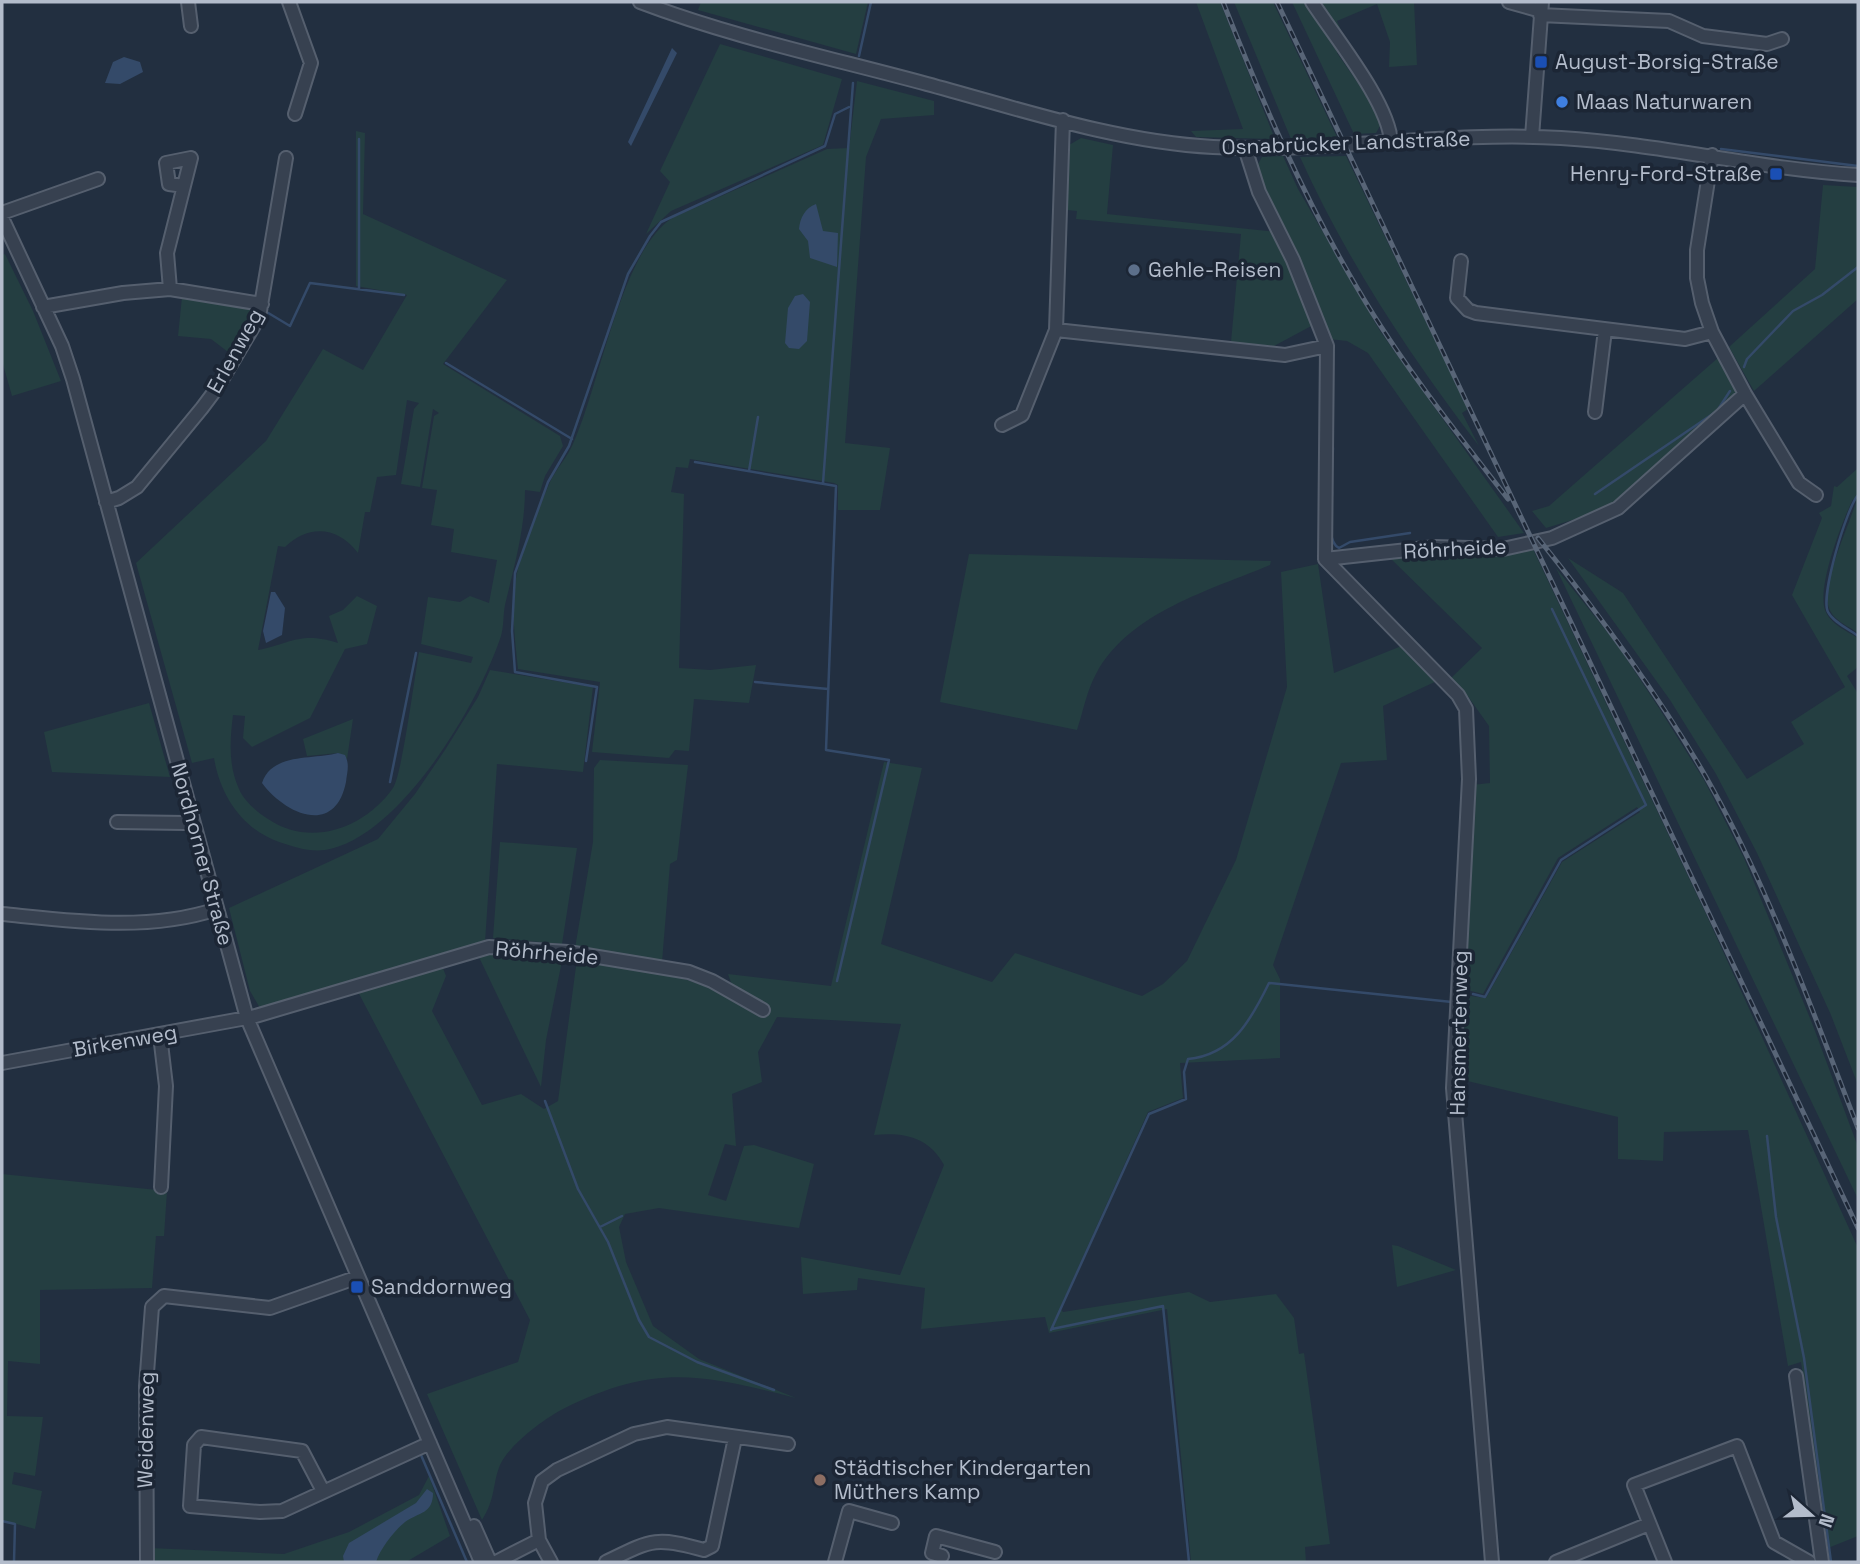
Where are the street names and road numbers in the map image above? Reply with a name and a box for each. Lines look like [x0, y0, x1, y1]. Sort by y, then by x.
street label: Osnabrücker Landstraße [1221, 125, 1471, 160]
street label: Erlenweg [200, 304, 269, 398]
street label: Röhrheide [1403, 532, 1507, 565]
street label: Nordhorner Straße [165, 760, 240, 948]
street label: Röhrheide [494, 935, 600, 970]
street label: Hansmertenweg [1444, 950, 1473, 1116]
street label: Birkenweg [71, 1018, 179, 1063]
street label: Weidenweg [131, 1371, 160, 1489]

